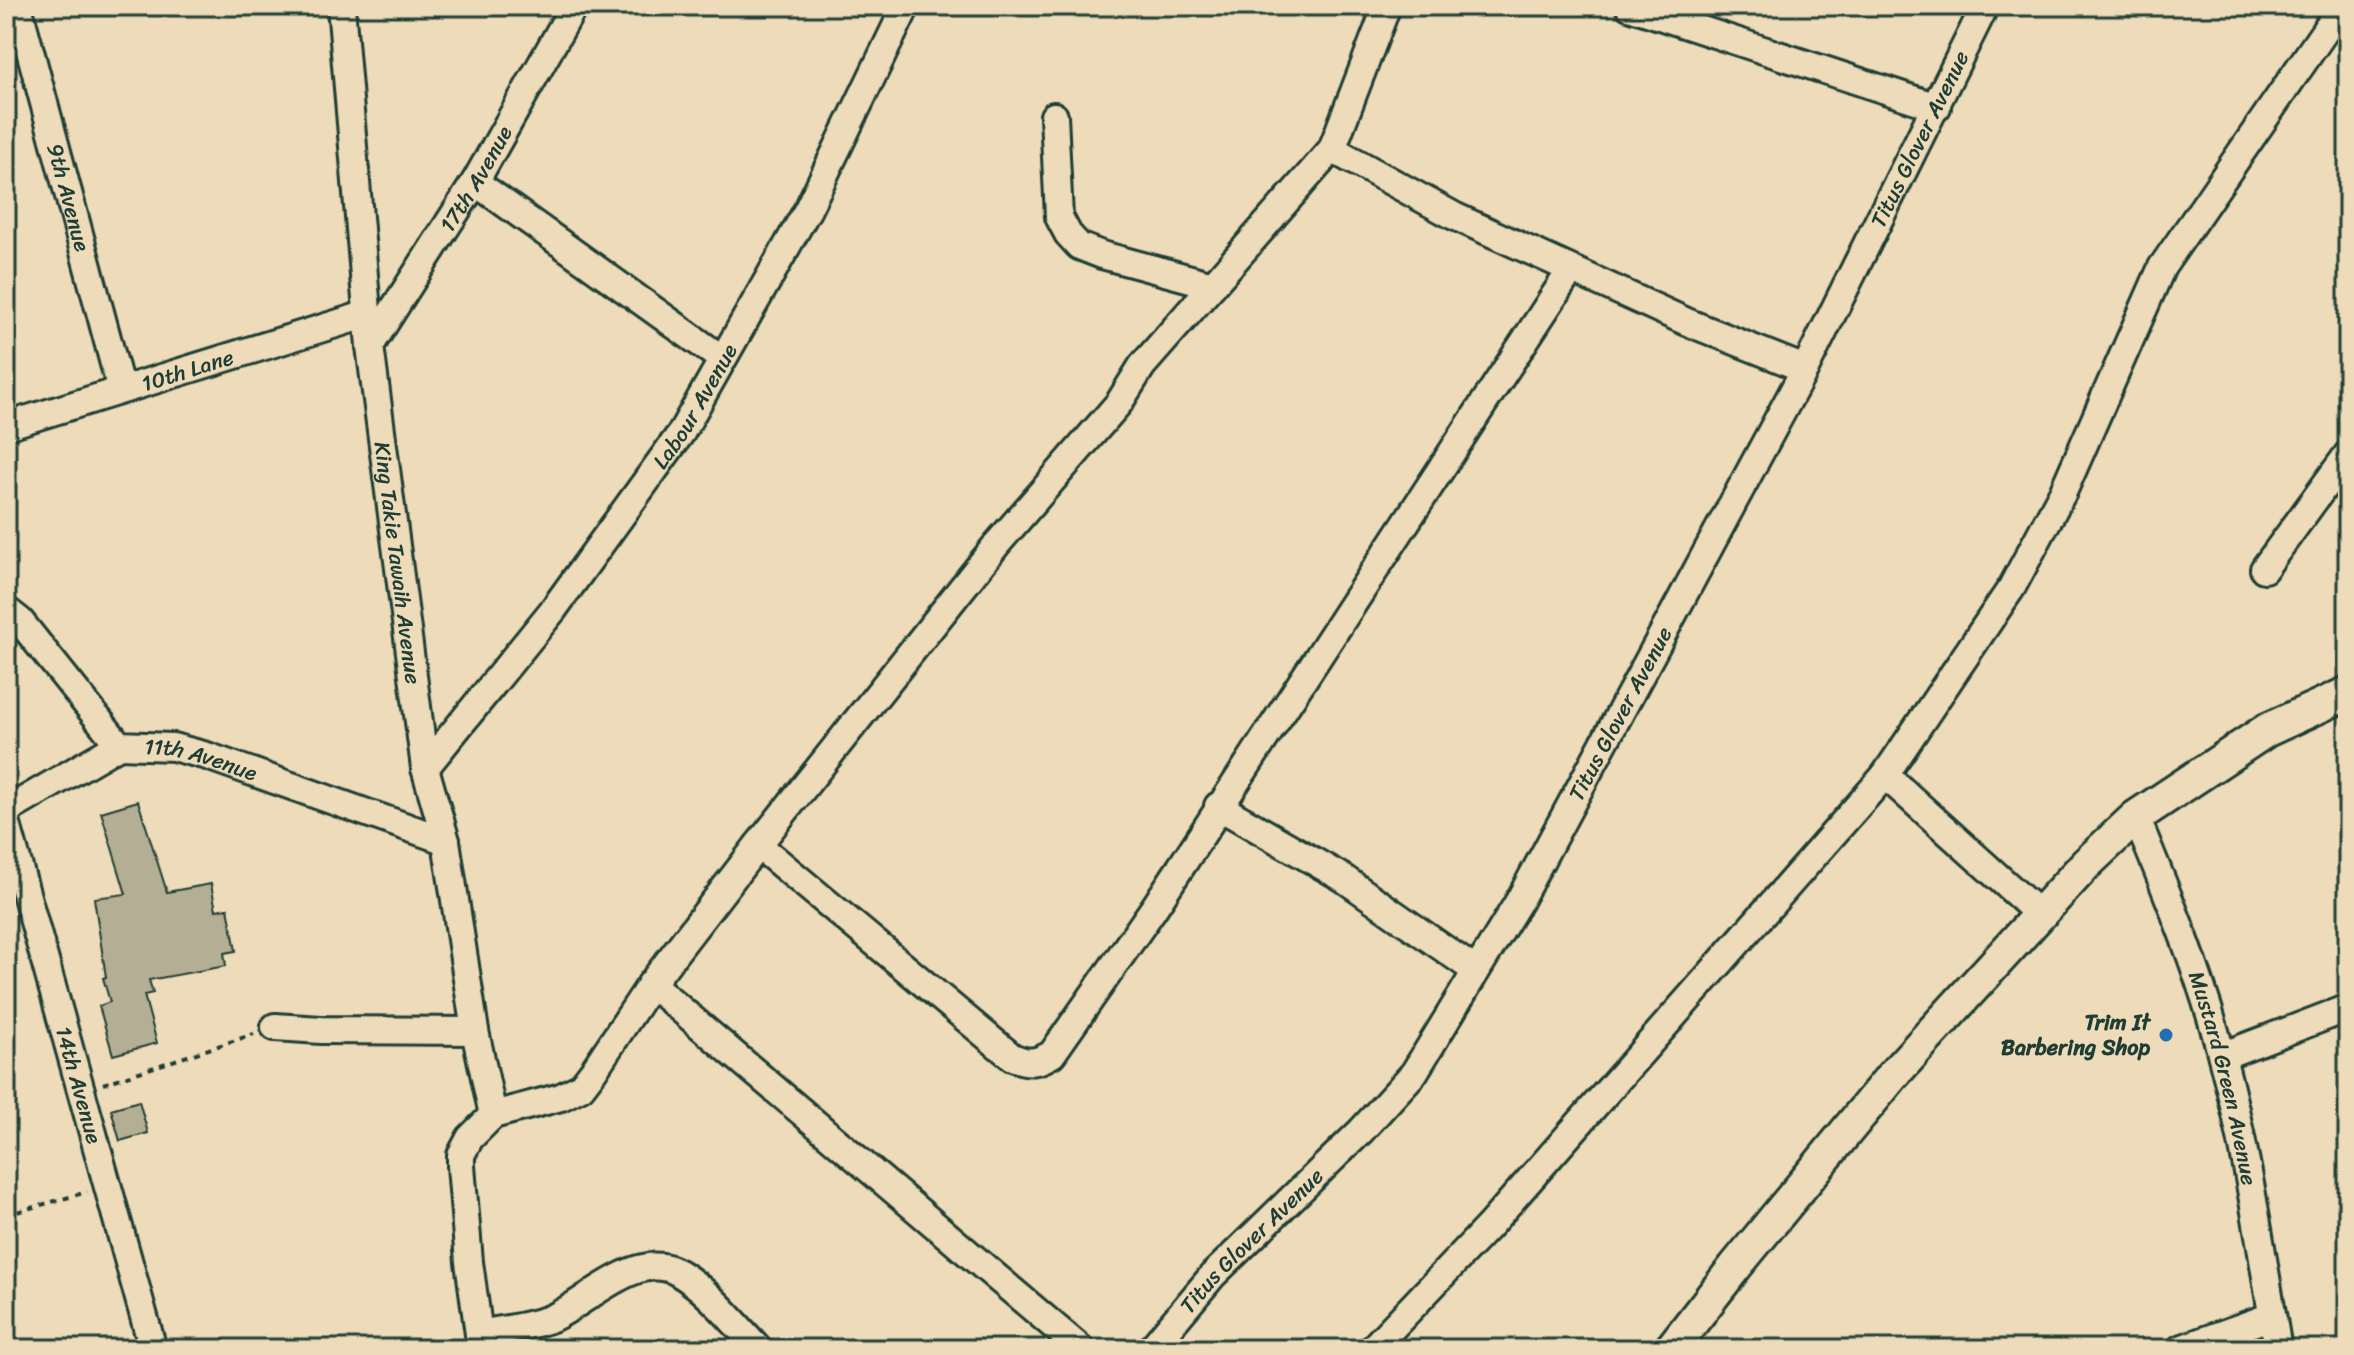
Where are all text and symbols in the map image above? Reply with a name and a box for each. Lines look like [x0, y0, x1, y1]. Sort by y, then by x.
street label: Titus Glover Avenue [1859, 44, 1980, 235]
street label: 17th Avenue [429, 118, 523, 240]
street label: 9th Avenue [36, 139, 102, 256]
street label: Labour Avenue [642, 336, 748, 477]
street label: 10th Lane [137, 338, 239, 403]
street label: King Takie Tawaih Avenue [363, 439, 433, 687]
street label: Titus Glover Avenue [1557, 619, 1683, 808]
street label: 11th Avenue [144, 727, 263, 793]
street label: Mustard Green Avenue [2177, 966, 2269, 1188]
place label: Trim It Barbering Shop [2001, 1003, 2151, 1067]
street label: 14th Avenue [44, 1022, 114, 1149]
marker: Trim It Barbering Shop [2157, 1026, 2175, 1044]
street label: Titus Glover Avenue [1169, 1158, 1333, 1323]

